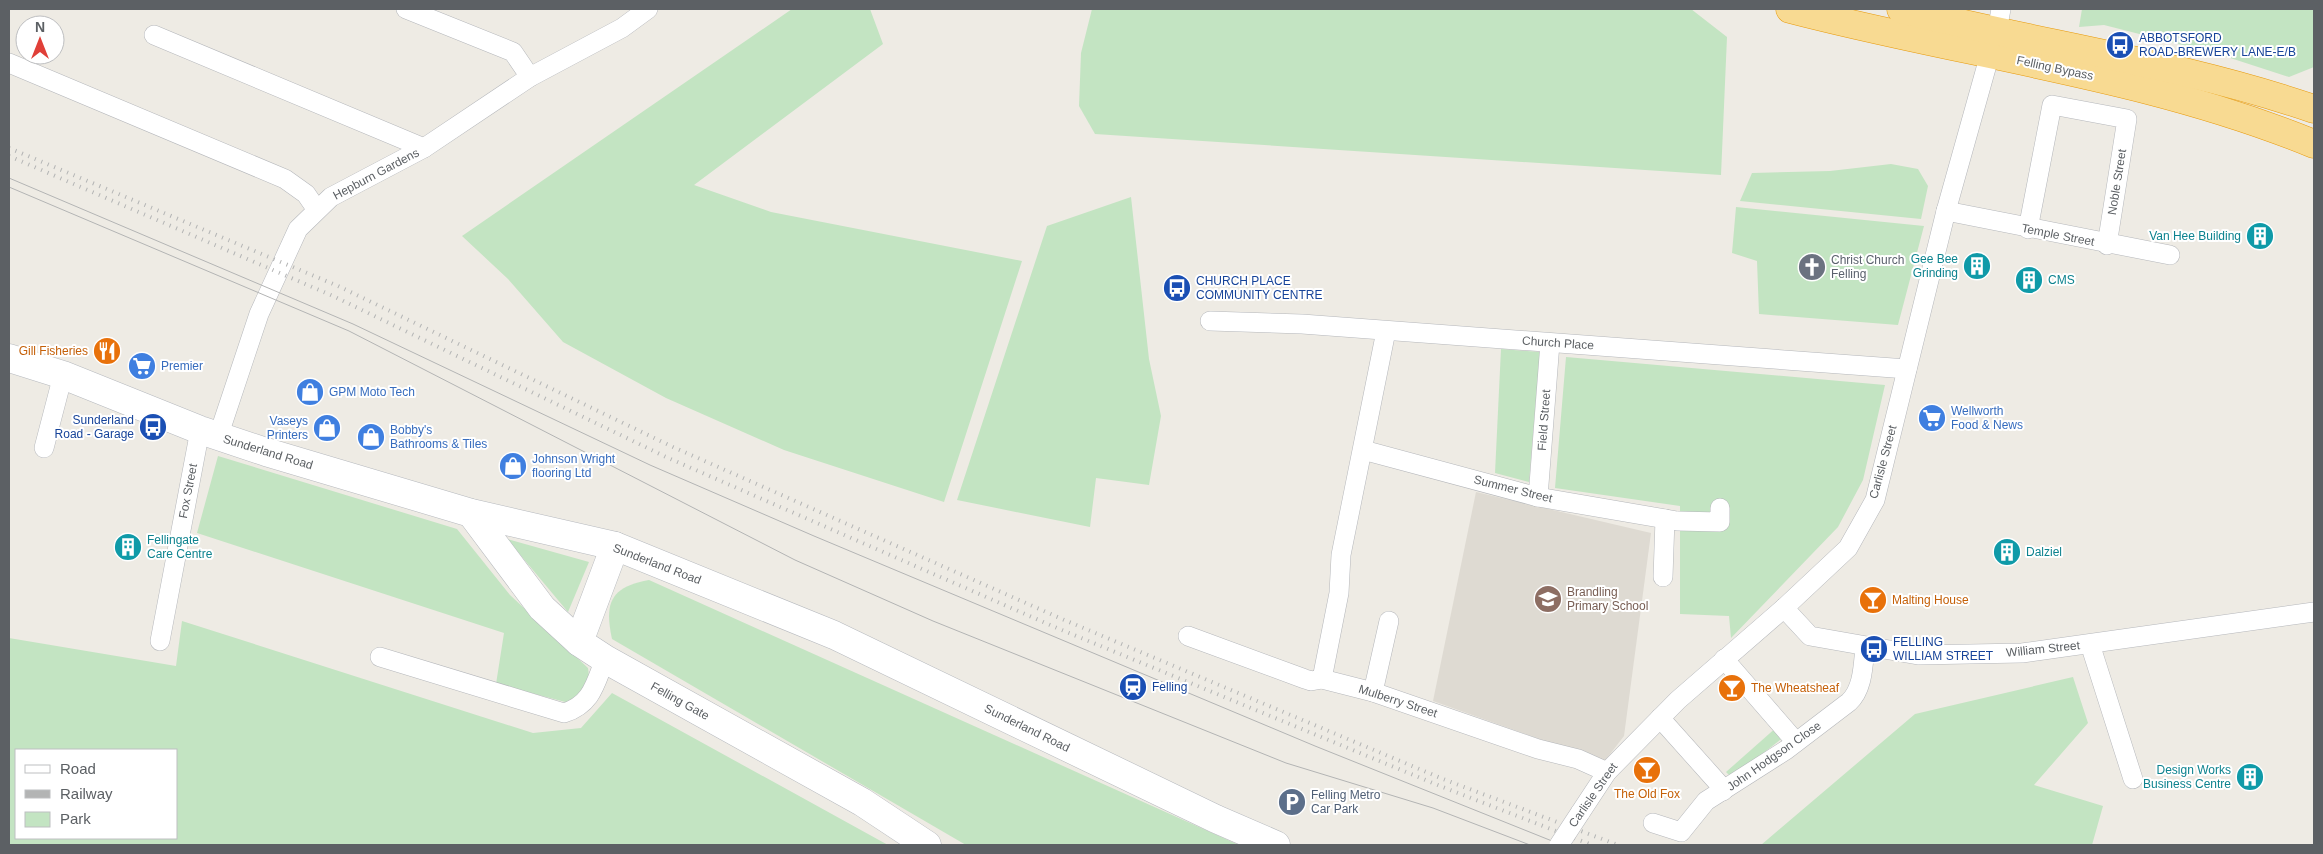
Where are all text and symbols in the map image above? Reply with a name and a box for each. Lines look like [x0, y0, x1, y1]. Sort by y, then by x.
north arrow [15, 15, 65, 65]
text: N [35, 19, 45, 35]
bus stop icon: ABBOTSFORD ROAD-BREWERY LANE-E/B [2105, 30, 2135, 60]
place label: ABBOTSFORD ROAD-BREWERY LANE-E/B [2139, 31, 2296, 59]
street label: Felling Bypass [2015, 53, 2095, 83]
street label: Hepburn Gardens [331, 145, 421, 203]
street label: Noble Street [2105, 147, 2129, 216]
street label: Temple Street [2020, 221, 2096, 249]
building icon: Van Hee Building [2245, 221, 2275, 251]
place label: Van Hee Building [2149, 229, 2241, 243]
building icon: Gee Bee Grinding [1962, 251, 1992, 281]
church icon: Christ Church Felling [1797, 252, 1827, 282]
place label: Gee Bee Grinding [1911, 252, 1958, 280]
place label: Christ Church Felling [1831, 253, 1904, 281]
building icon: CMS [2014, 265, 2044, 295]
bus stop icon: CHURCH PLACE COMMUNITY CENTRE [1162, 273, 1192, 303]
place label: CMS [2048, 273, 2075, 287]
place label: CHURCH PLACE COMMUNITY CENTRE [1196, 274, 1322, 302]
street label: Church Place [1522, 334, 1595, 353]
restaurant icon: Gill Fisheries [92, 336, 122, 366]
place label: Gill Fisheries [19, 344, 88, 358]
supermarket icon: Premier [127, 351, 157, 381]
place label: Premier [161, 359, 203, 373]
shop icon: GPM Moto Tech [295, 377, 325, 407]
place label: GPM Moto Tech [329, 385, 415, 399]
street label: Field Street [1535, 388, 1553, 451]
supermarket icon: Wellworth Food & News [1917, 403, 1947, 433]
place label: Wellworth Food & News [1951, 404, 2023, 432]
bus stop icon: Sunderland Road - Garage [138, 412, 168, 442]
place label: Sunderland Road - Garage [55, 413, 134, 441]
shop icon: Vaseys Printers [312, 413, 342, 443]
place label: Vaseys Printers [267, 414, 308, 442]
shop icon: Bobby's Bathrooms & Tiles [356, 422, 386, 452]
place label: Bobby's Bathrooms & Tiles [390, 423, 487, 451]
street label: Carlisle Street [1866, 423, 1900, 500]
street label: Sunderland Road [221, 432, 315, 472]
shop icon: Johnson Wright flooring Ltd [498, 451, 528, 481]
place label: Johnson Wright flooring Ltd [532, 452, 616, 480]
street label: Fox Street [176, 462, 200, 520]
street label: Summer Street [1472, 472, 1554, 506]
building icon: Fellingate Care Centre [113, 532, 143, 562]
place label: Fellingate Care Centre [147, 533, 213, 561]
building icon: Dalziel [1992, 537, 2022, 567]
street label: Sunderland Road [611, 541, 703, 587]
place label: Dalziel [2026, 545, 2062, 559]
school or university icon: Brandling Primary School [1533, 584, 1563, 614]
place label: Brandling Primary School [1567, 585, 1648, 613]
bar icon: Malting House [1858, 585, 1888, 615]
place label: Malting House [1892, 593, 1969, 607]
bus stop icon: FELLING WILLIAM STREET [1859, 634, 1889, 664]
place label: FELLING WILLIAM STREET [1893, 635, 1994, 663]
street label: William Street [2005, 638, 2081, 660]
station icon: Felling [1118, 672, 1148, 702]
bar icon: The Wheatsheaf [1717, 673, 1747, 703]
street label: Felling Gate [648, 679, 712, 723]
place label: Felling [1152, 680, 1187, 694]
place label: The Wheatsheaf [1751, 681, 1840, 695]
street label: Mulberry Street [1357, 682, 1440, 721]
street label: Sunderland Road [982, 701, 1072, 755]
street label: John Hodgson Close [1724, 718, 1824, 794]
legend [15, 749, 178, 839]
bar icon: The Old Fox [1632, 755, 1662, 785]
text: Road [60, 760, 96, 777]
street label: Carlisle Street [1566, 760, 1621, 830]
building icon: Design Works Business Centre [2235, 762, 2265, 792]
place label: Design Works Business Centre [2143, 763, 2231, 791]
text: Railway [60, 785, 113, 802]
parking icon: Felling Metro Car Park [1277, 787, 1307, 817]
place label: The Old Fox [1614, 787, 1680, 801]
place label: Felling Metro Car Park [1311, 788, 1381, 816]
text: Park [60, 810, 91, 827]

